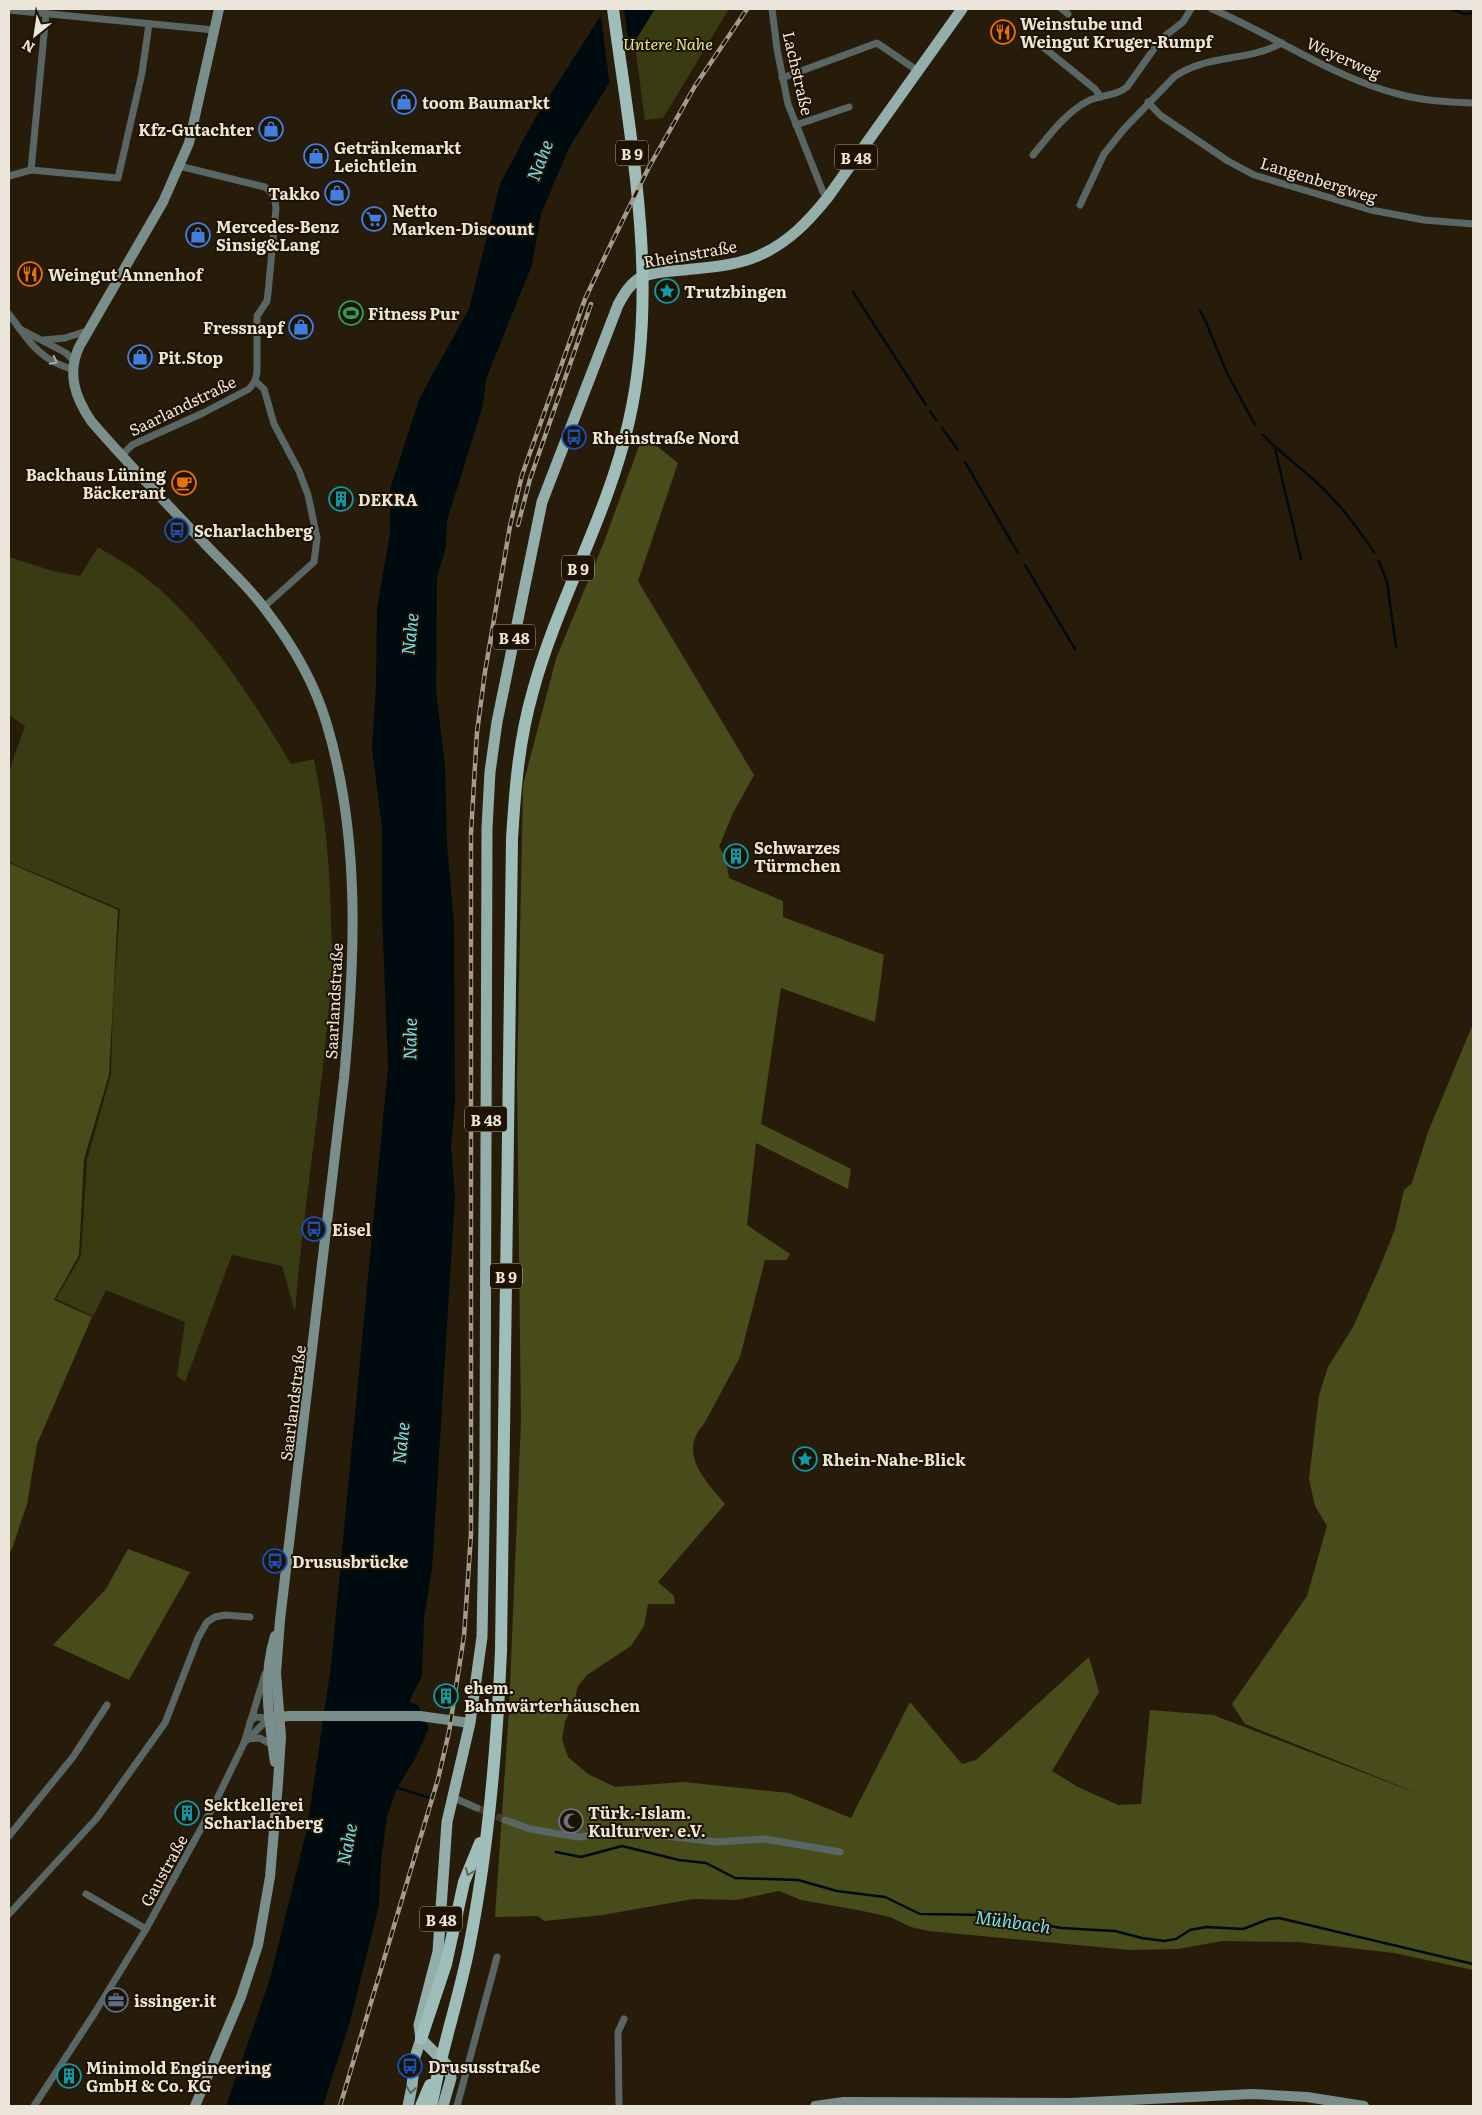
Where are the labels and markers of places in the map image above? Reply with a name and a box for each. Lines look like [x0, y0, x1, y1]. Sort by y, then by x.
place label: Weinstube und Weingut Kruger-Rumpf [1020, 11, 1215, 53]
restaurant icon: Weinstube und Weingut Kruger-Rumpf [990, 19, 1016, 45]
shop icon: toom Baumarkt [391, 89, 417, 115]
place label: toom Baumarkt [422, 90, 550, 114]
shop icon: Kfz-Gutachter [258, 116, 284, 142]
place label: Kfz-Gutachter [138, 117, 254, 141]
place label: Getränkemarkt Leichtlein [334, 135, 461, 177]
shop icon: Getränkemarkt Leichtlein [303, 143, 329, 169]
shop icon: Takko [324, 180, 350, 206]
place label: Takko [268, 181, 320, 205]
place label: Netto Marken-Discount [392, 198, 534, 240]
supermarket icon: Netto Marken-Discount [361, 206, 387, 232]
place label: Mercedes-Benz Sinsig&Lang [216, 214, 340, 256]
shop icon: Mercedes-Benz Sinsig&Lang [185, 222, 211, 248]
restaurant icon: Weingut Annenhof [17, 261, 43, 287]
place label: Weingut Annenhof [48, 262, 205, 286]
place icon: Trutzbingen [654, 278, 680, 304]
place label: Trutzbingen [684, 279, 787, 303]
sports icon: Fitness Pur [338, 300, 364, 326]
place label: Fitness Pur [368, 301, 460, 325]
shop icon: Fressnapf [288, 314, 314, 340]
place label: Fressnapf [203, 315, 286, 339]
shop icon: Pit.Stop [127, 344, 153, 370]
place label: Pit.Stop [158, 345, 223, 369]
bus stop icon: Rheinstraße Nord [561, 424, 587, 450]
place label: Rheinstraße Nord [592, 425, 740, 449]
place label: Backhaus Lüning Bäckerant [26, 462, 166, 504]
cafe icon: Backhaus Lüning Bäckerant [171, 470, 197, 496]
building icon: DEKRA [328, 486, 354, 512]
place label: DEKRA [358, 487, 418, 511]
bus stop icon: Scharlachberg [164, 517, 190, 543]
place label: Scharlachberg [194, 518, 313, 542]
place label: Schwarzes Türmchen [754, 835, 841, 877]
building icon: Schwarzes Türmchen [723, 843, 749, 869]
bus stop icon: Eisel [301, 1216, 327, 1242]
place label: Eisel [332, 1217, 371, 1241]
place icon: Rhein-Nahe-Blick [792, 1446, 818, 1472]
place label: Rhein-Nahe-Blick [822, 1447, 966, 1471]
bus stop icon: Drususbrücke [262, 1548, 288, 1574]
place label: Drususbrücke [292, 1549, 408, 1573]
place label: ehem. Bahnwärterhäuschen [464, 1675, 640, 1717]
building icon: ehem. Bahnwärterhäuschen [433, 1683, 459, 1709]
place label: Sektkellerei Scharlachberg [204, 1792, 323, 1834]
building icon: Sektkellerei Scharlachberg [174, 1800, 200, 1826]
place label: Türk.-Islam. Kulturver. e.V. [588, 1800, 706, 1842]
mosque icon: Türk.-Islam. Kulturver. e.V. [558, 1808, 584, 1834]
office icon: issinger.it [103, 1987, 129, 2013]
place label: issinger.it [134, 1988, 216, 2012]
bus stop icon: Drususstraße [397, 2053, 423, 2079]
place label: Drususstraße [428, 2054, 540, 2078]
place label: Minimold Engineering GmbH & Co. KG [86, 2055, 272, 2097]
building icon: Minimold Engineering GmbH & Co. KG [56, 2063, 82, 2089]

